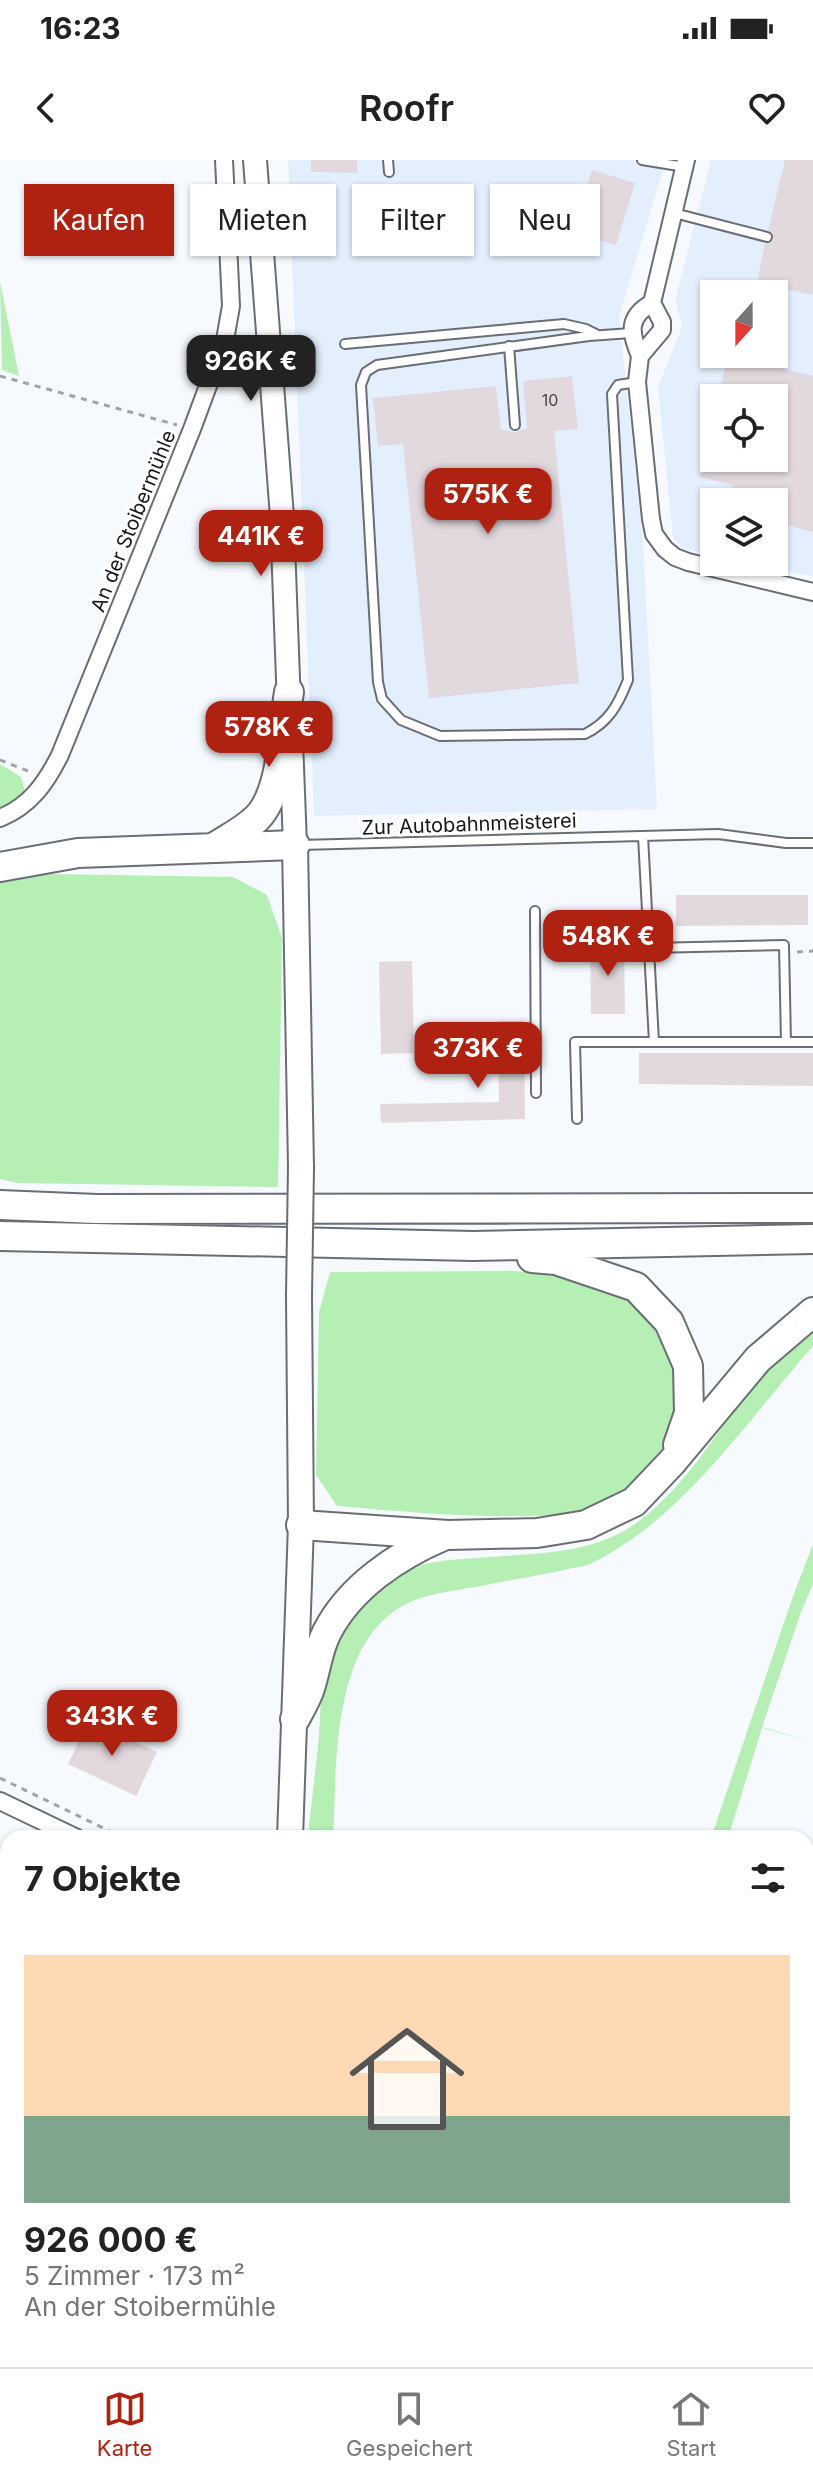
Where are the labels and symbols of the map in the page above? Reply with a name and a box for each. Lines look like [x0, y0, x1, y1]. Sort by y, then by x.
north arrow [700, 280, 788, 368]
pin: 926K € [186, 335, 316, 403]
house number: 10 [542, 390, 558, 410]
street label: An der Stoibermühle [86, 427, 180, 615]
pin: 575K € [423, 468, 553, 536]
pin: 441K € [196, 510, 326, 578]
pin: 578K € [204, 701, 334, 769]
street label: Zur Autobahnmeisterei [361, 808, 577, 840]
pin: 548K € [543, 910, 673, 978]
pin: 373K € [413, 1022, 543, 1090]
pin: 343K € [47, 1690, 177, 1758]

